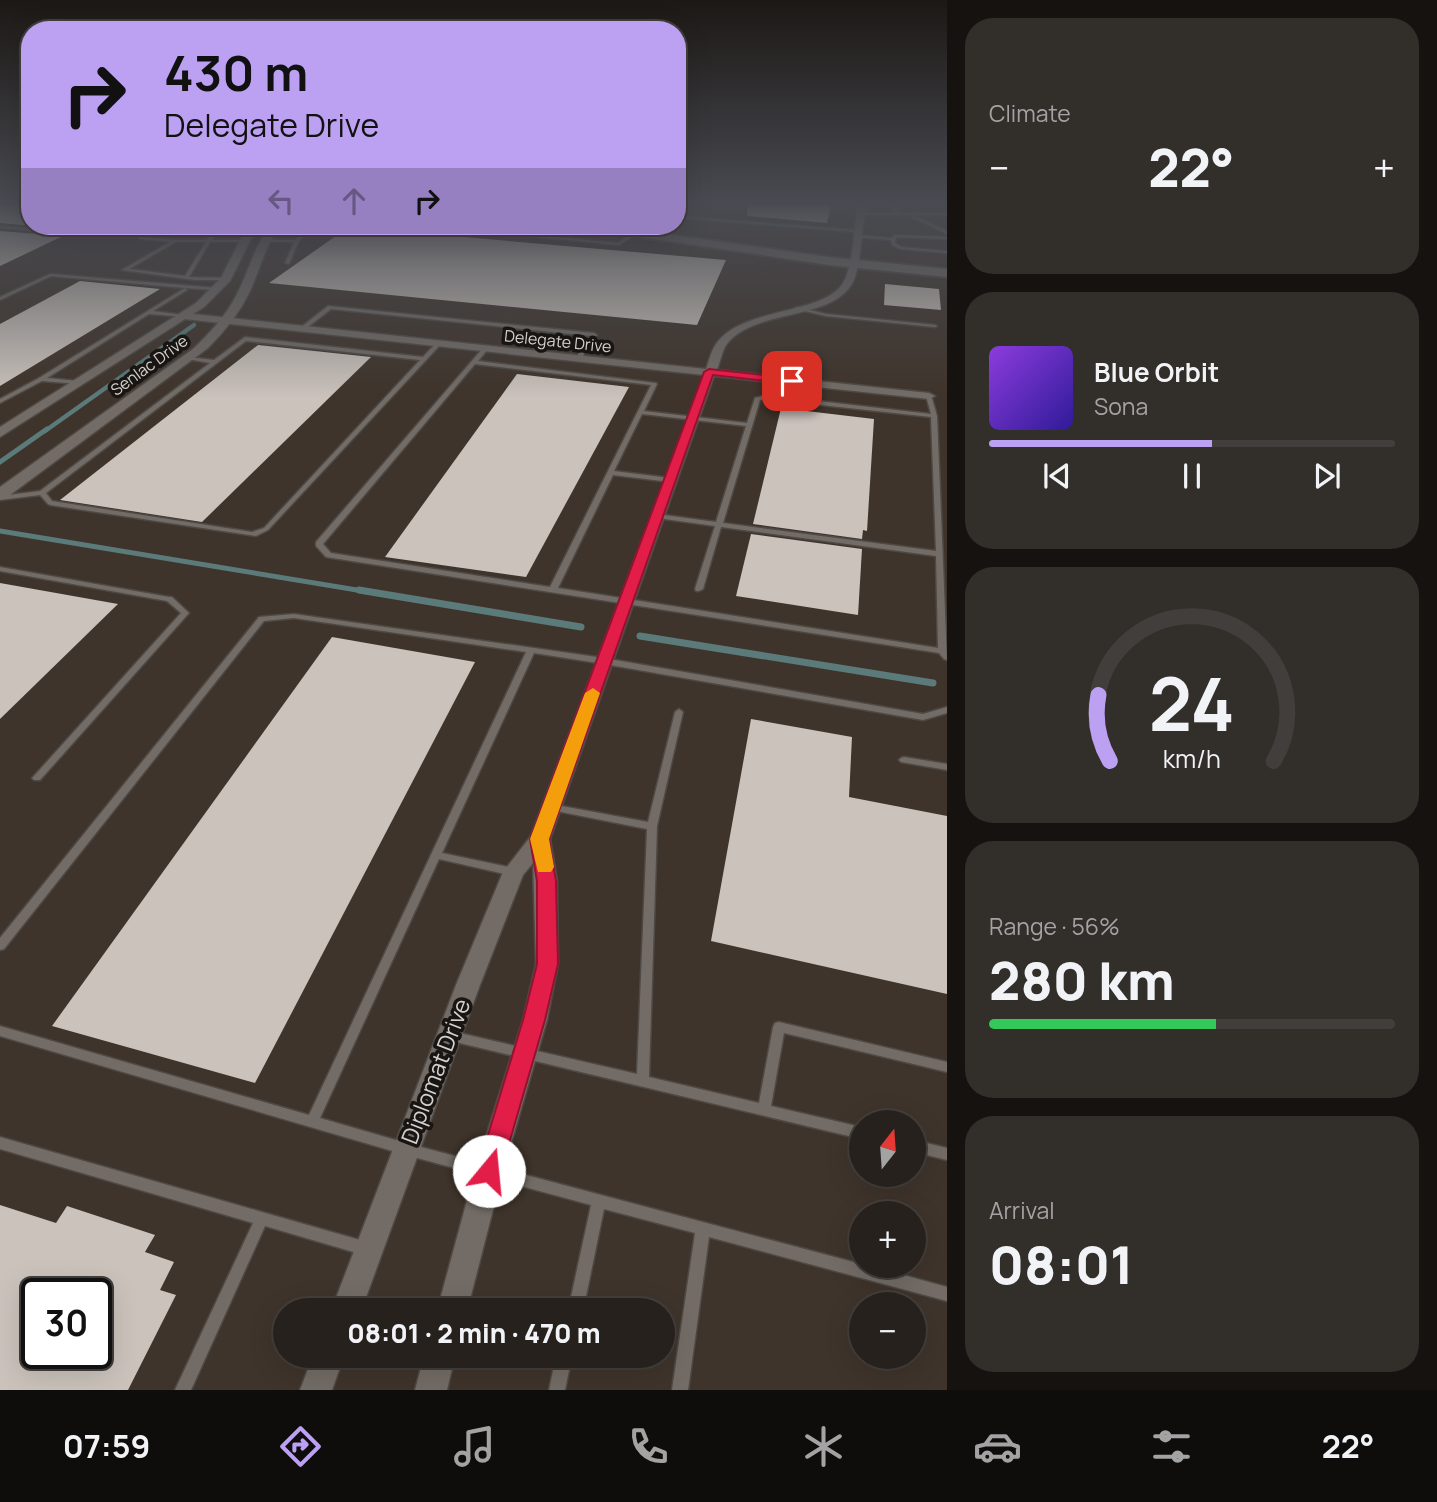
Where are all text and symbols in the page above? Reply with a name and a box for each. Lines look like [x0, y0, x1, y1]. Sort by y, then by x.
text: 430 m [164, 39, 308, 106]
icon: right [49, 49, 140, 140]
text: Climate [989, 97, 1071, 129]
text: Delegate Drive [164, 103, 379, 147]
text: 22° [1148, 132, 1234, 203]
text: − [989, 141, 1010, 193]
text: + [1373, 141, 1395, 193]
icon: left [262, 182, 300, 220]
icon: ahead [335, 182, 373, 220]
icon: right [408, 182, 446, 220]
street label: Delegate Drive [503, 324, 613, 358]
street label: Senlac Drive [106, 329, 192, 401]
pin [762, 351, 822, 411]
text: Blue Orbit [1094, 354, 1219, 390]
icon: arrive [773, 362, 811, 400]
text: Sona [1094, 390, 1148, 422]
icon: previous [1038, 457, 1076, 495]
icon: pause [1173, 457, 1211, 495]
icon: next [1308, 457, 1346, 495]
text: 24 [1149, 653, 1235, 753]
text: km/h [1163, 741, 1221, 776]
text: Range · 56% [989, 910, 1120, 942]
text: 280 km [989, 945, 1175, 1016]
street label: Diplomat Drive [393, 994, 477, 1148]
north arrow [849, 1110, 926, 1186]
map controls [849, 1110, 926, 1369]
position arrow [452, 1134, 526, 1208]
text: Arrival [989, 1194, 1055, 1226]
button: + [849, 1201, 926, 1278]
text: 08:01 [989, 1229, 1134, 1300]
speed limit sign: 30 [21, 1278, 112, 1369]
button: − [849, 1292, 926, 1369]
text: 08:01 · 2 min · 470 m [347, 1315, 601, 1351]
icon: directions [276, 1422, 325, 1471]
icon: music [450, 1422, 499, 1471]
icon: phone [624, 1422, 673, 1471]
icon: climate [799, 1422, 848, 1471]
icon: car [973, 1422, 1022, 1471]
icon: filters [1147, 1422, 1196, 1471]
text: 07:59 [63, 1424, 150, 1468]
text: 22° [1322, 1424, 1374, 1468]

